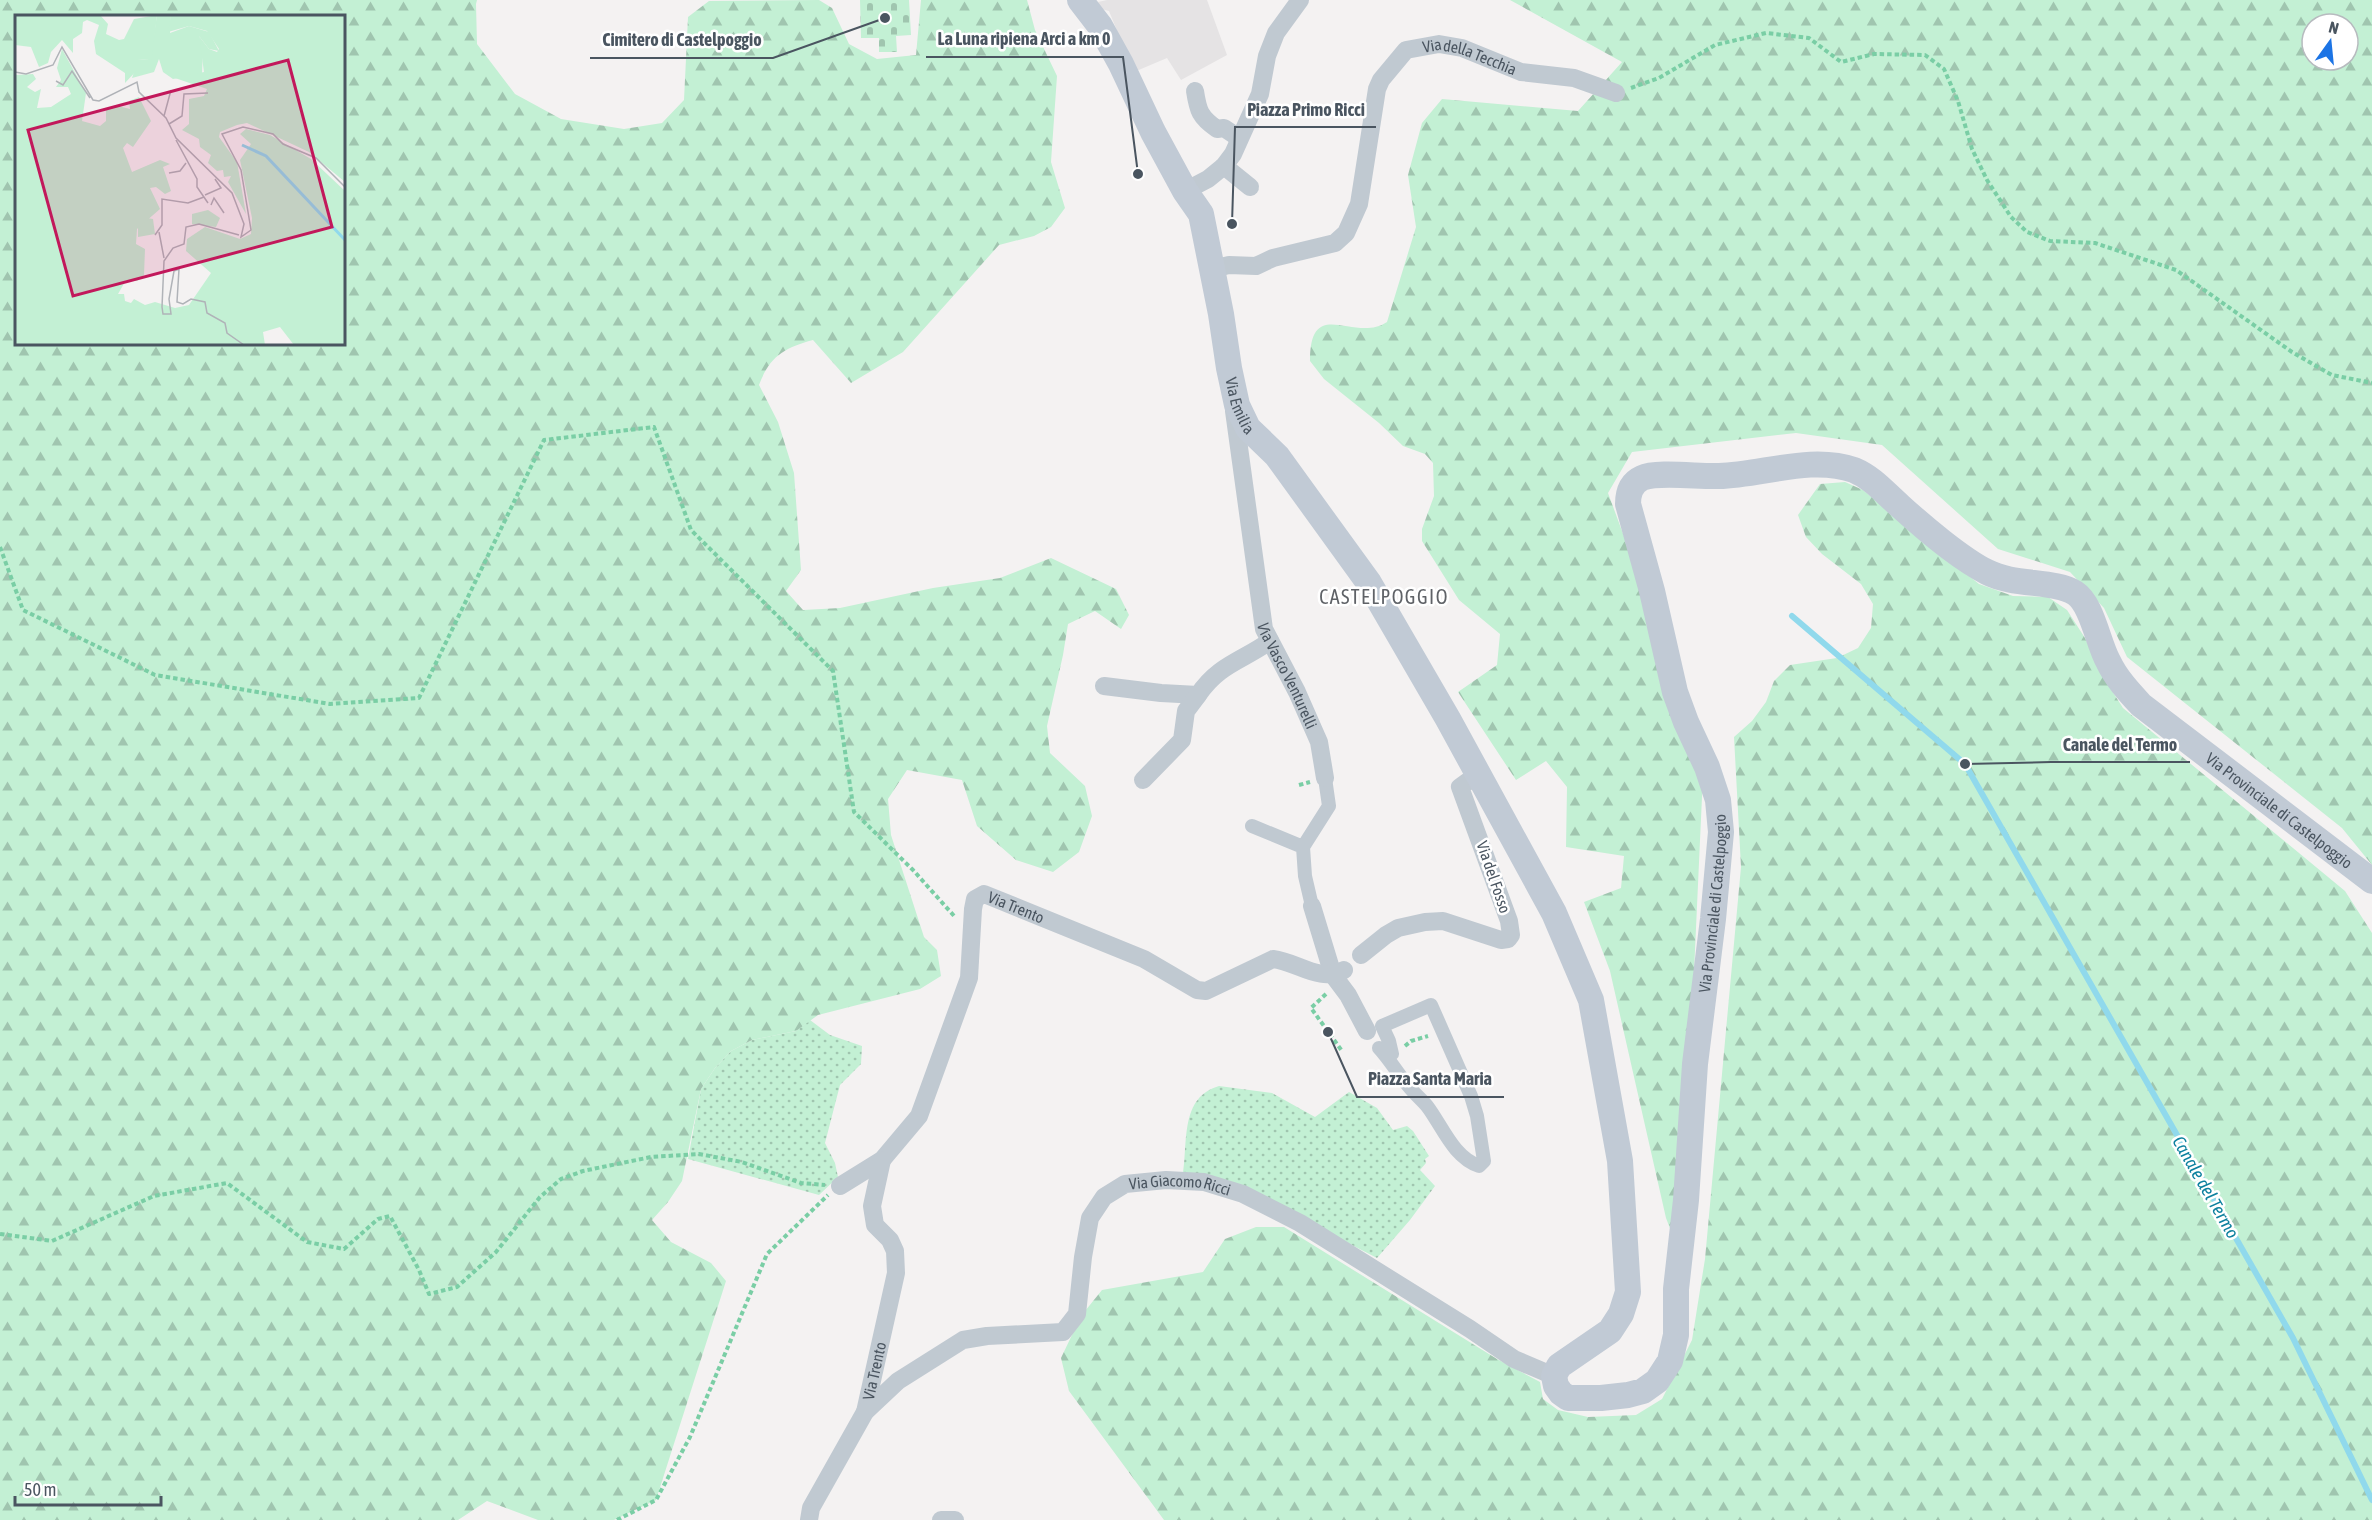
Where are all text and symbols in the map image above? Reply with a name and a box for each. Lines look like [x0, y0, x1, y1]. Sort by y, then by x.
north arrow [2300, 12, 2360, 72]
inset map [15, 15, 345, 345]
text: N [2327, 18, 2341, 37]
callout: La Luna ripiena Arci a km 0 [926, 21, 1123, 57]
callout: Cimitero di Castelpoggio [590, 22, 773, 58]
text: La Luna ripiena Arci a km 0 [938, 28, 1110, 49]
text: Cimitero di Castelpoggio [602, 29, 762, 50]
street label: Via della Tecchia [1421, 35, 1519, 78]
callout: Piazza Primo Ricci [1235, 91, 1376, 127]
text: Piazza Primo Ricci [1247, 99, 1365, 120]
street label: Via Emilia [1222, 375, 1258, 438]
district label: CASTELPOGGIO [1319, 585, 1449, 608]
street label: Via Vasco Venturelli [1254, 622, 1321, 731]
callout: Canale del Termo [2051, 726, 2190, 762]
text: Canale del Termo [2063, 734, 2177, 755]
street label: Via Provinciale di Castelpoggio [2202, 749, 2356, 872]
street label: Via Provinciale di Castelpoggio [1695, 813, 1731, 994]
street label: Via del Fosso [1473, 839, 1515, 915]
street label: Via Trento [985, 888, 1047, 927]
callout: Piazza Santa Maria [1357, 1061, 1504, 1097]
text: Piazza Santa Maria [1368, 1068, 1492, 1089]
water label: Canale del Termo [2168, 1132, 2244, 1242]
street label: Via Giacomo Ricci [1128, 1171, 1233, 1199]
street label: Via Trento [859, 1340, 889, 1402]
scale bar [15, 1469, 160, 1507]
text: 50 m [24, 1479, 56, 1500]

